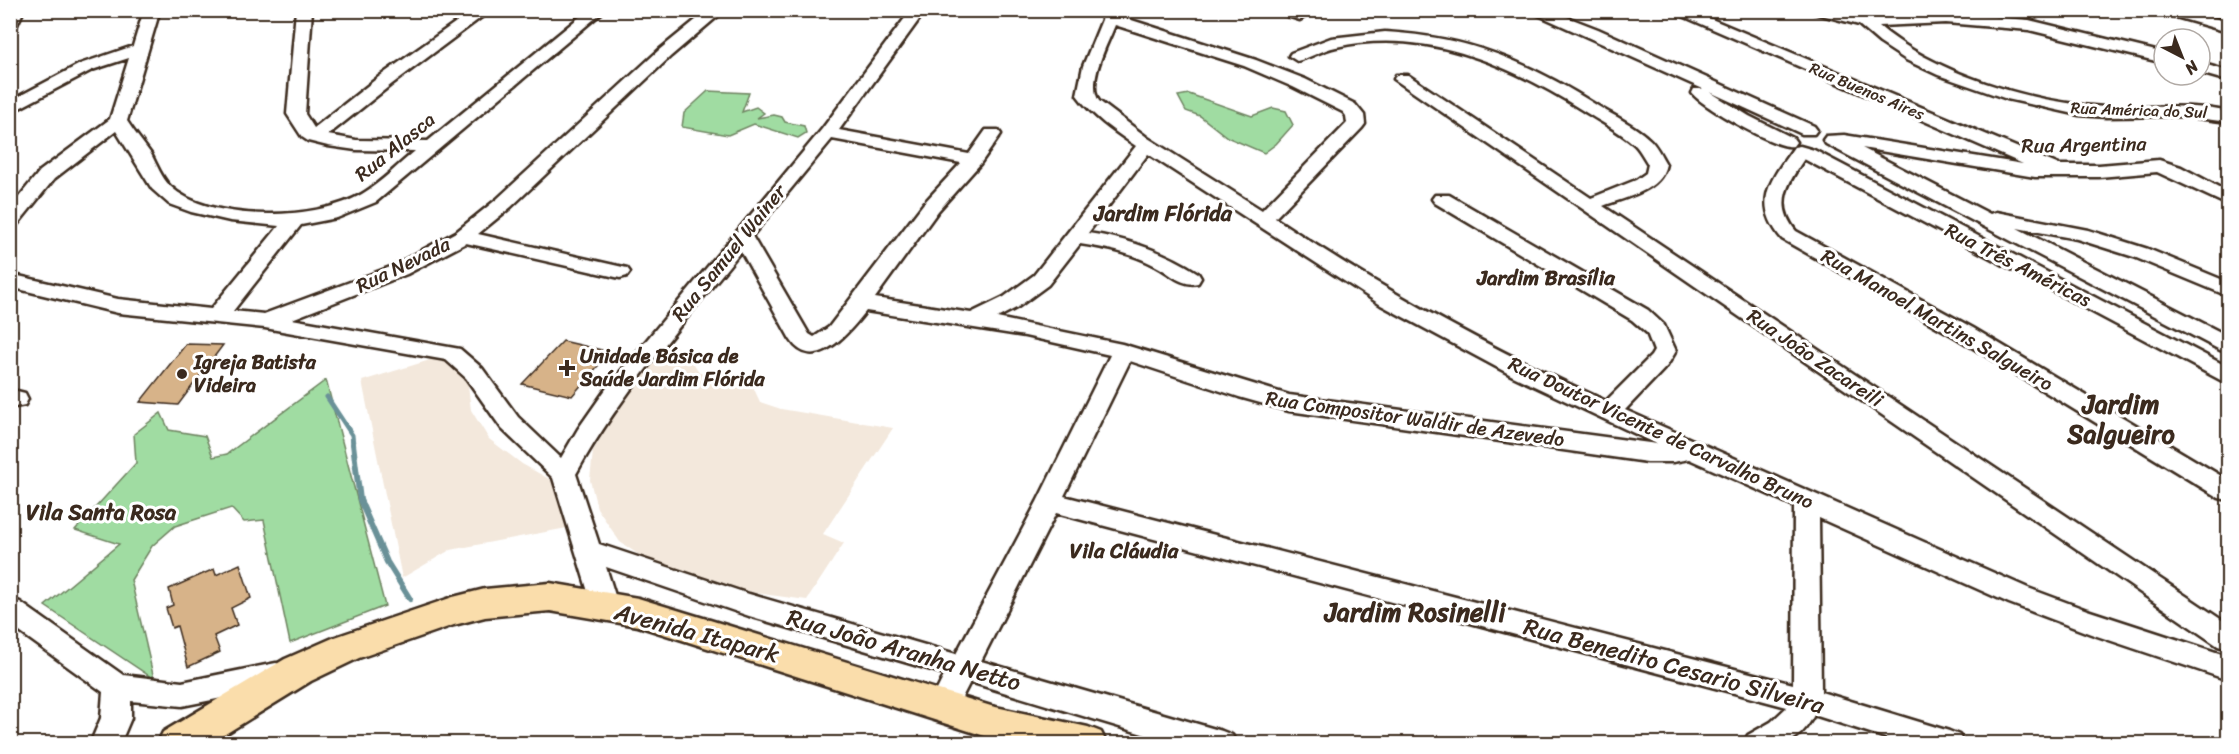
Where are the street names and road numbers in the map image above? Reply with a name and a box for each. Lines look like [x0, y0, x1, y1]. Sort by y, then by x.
street label: Rua Buenos Aires [1805, 54, 1930, 129]
street label: Rua América do Sul [2070, 93, 2208, 127]
street label: Rua Alasca [347, 103, 443, 191]
street label: Rua Argentina [2021, 126, 2148, 164]
street label: Rua Samuel Wainer [662, 175, 797, 329]
street label: Rua Três Américas [1939, 213, 2098, 317]
street label: Rua Nevada [350, 227, 457, 303]
street label: Rua Manoel Martins Salgueiro [1814, 239, 2060, 401]
street label: Rua João Zacareili [1739, 299, 1891, 417]
street label: Rua Doutor Vicente de Carvalho Bruno [1502, 347, 1820, 519]
street label: Rua Compositor Waldir de Azevedo [1263, 381, 1567, 457]
street label: Avenida Itapark [609, 591, 784, 675]
street label: Rua João Aranha Netto [782, 596, 1026, 704]
street label: Rua Benedito Cesario Silveira [1519, 606, 1830, 727]

